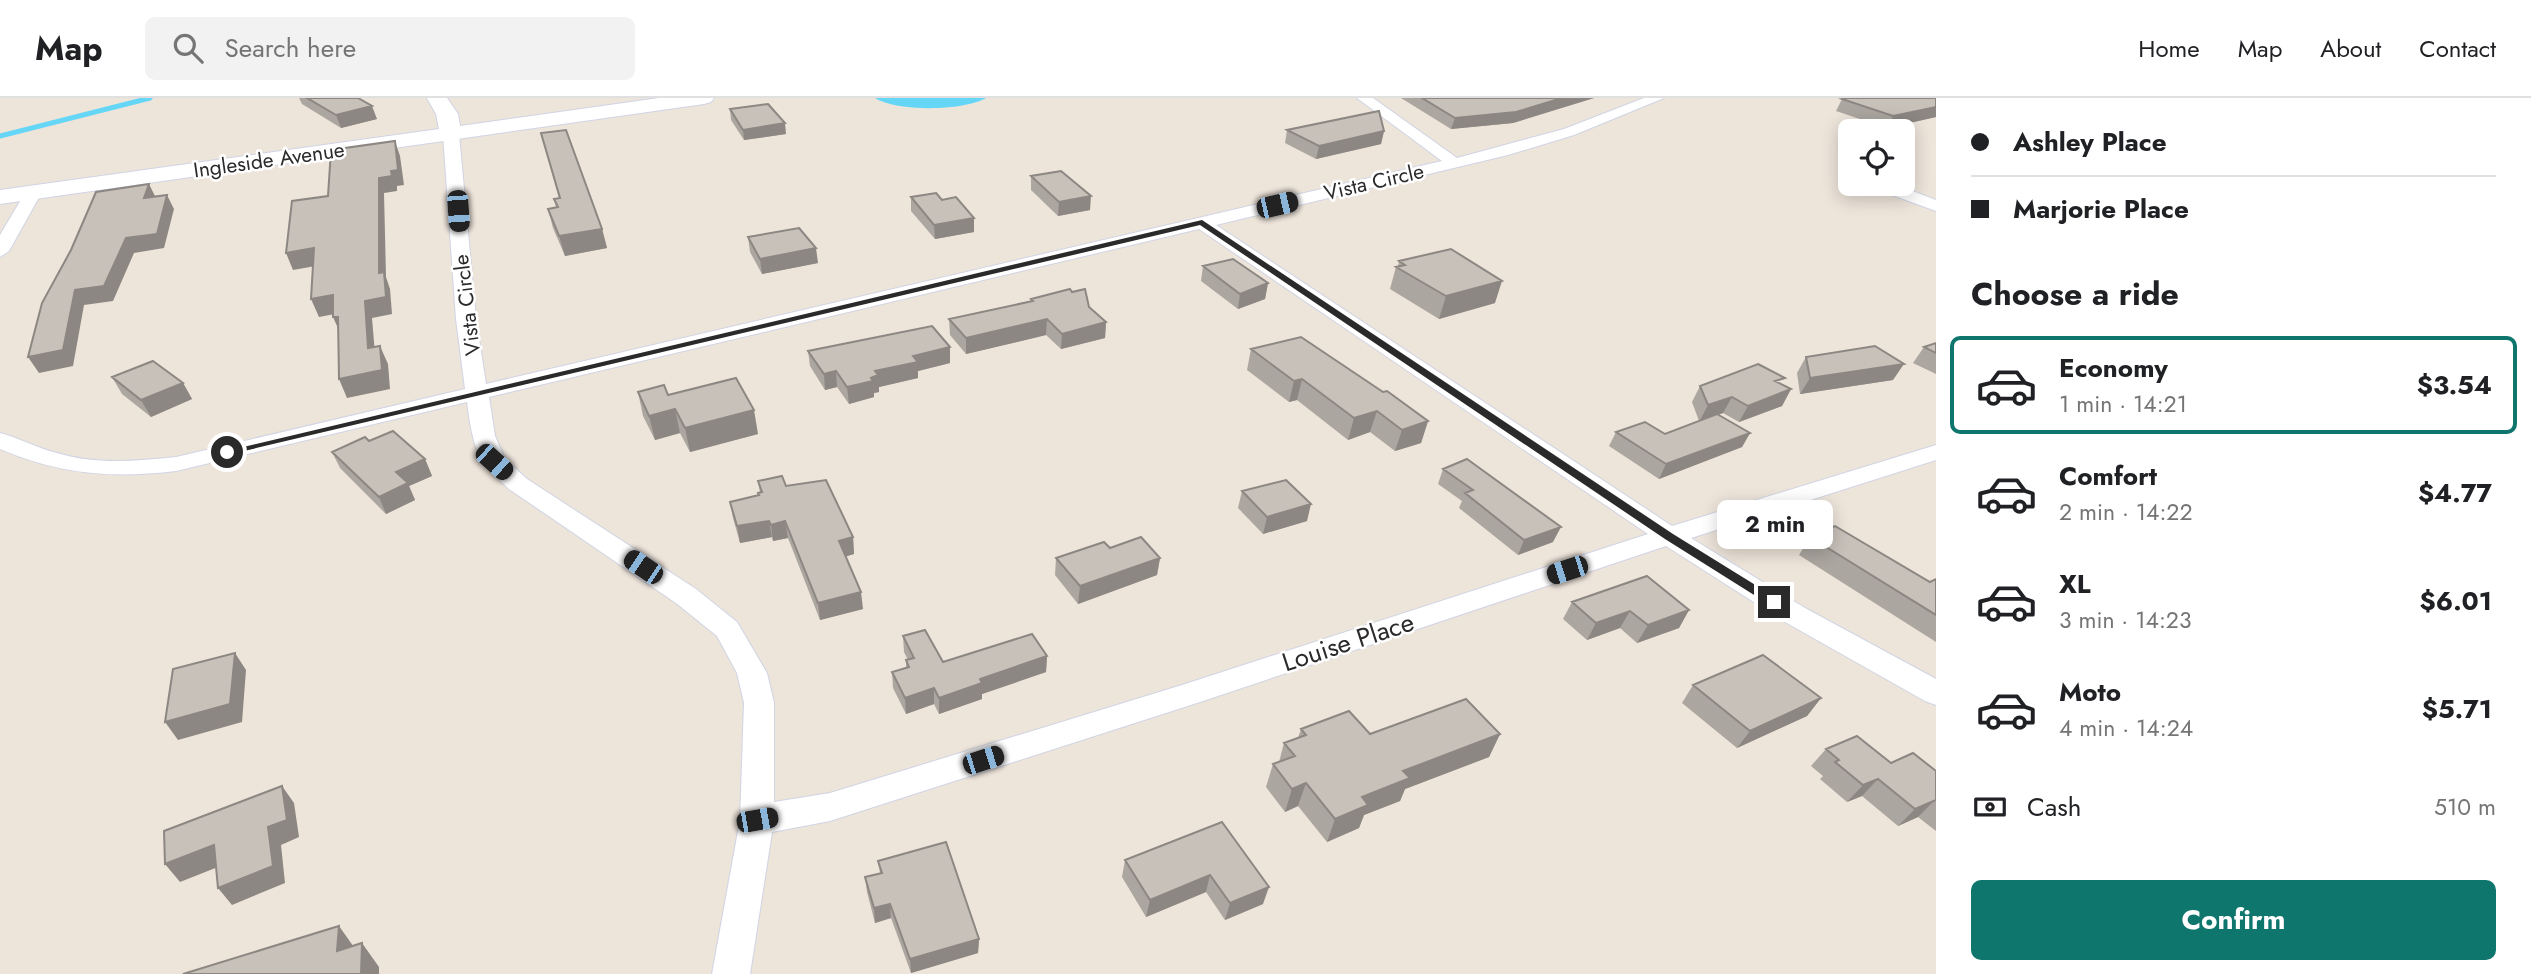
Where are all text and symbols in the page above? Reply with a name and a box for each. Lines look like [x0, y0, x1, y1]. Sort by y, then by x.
search box [145, 17, 635, 80]
text: Map [35, 25, 103, 72]
icon: search [169, 29, 207, 67]
text: Search here [225, 29, 356, 67]
text: Home [2138, 31, 2200, 66]
text: Map [2238, 31, 2282, 66]
text: About [2320, 31, 2381, 66]
text: Contact [2419, 31, 2496, 66]
map controls [1838, 119, 1915, 196]
button: locate [1838, 119, 1915, 196]
text: Ashley Place [2013, 123, 2167, 161]
street label: Ingleside Avenue [192, 135, 347, 185]
street label: Vista Circle [1321, 156, 1427, 208]
car [447, 189, 470, 233]
car [1255, 190, 1300, 220]
text: Marjorie Place [2013, 190, 2189, 228]
street label: Vista Circle [446, 253, 488, 357]
text: Choose a ride [1971, 271, 2179, 317]
text: Economy [2059, 349, 2168, 387]
icon: car [1975, 354, 2038, 417]
text: $3.54 [2417, 366, 2492, 404]
text: 1 min · 14:21 [2059, 387, 2187, 421]
route start [211, 436, 243, 468]
car [472, 440, 517, 484]
text: Comfort [2059, 457, 2157, 495]
icon: car [1975, 462, 2038, 525]
text: $4.77 [2418, 474, 2492, 512]
text: 2 min · 14:22 [2059, 495, 2193, 529]
callout: 2 min [1716, 500, 1832, 550]
text: 2 min [1745, 507, 1805, 541]
car [620, 547, 667, 587]
car [1544, 554, 1591, 586]
text: XL [2059, 565, 2091, 603]
icon: car [1975, 570, 2038, 633]
text: $6.01 [2420, 582, 2492, 620]
route end [1758, 586, 1790, 618]
street label: Louise Place [1277, 603, 1419, 681]
text: 3 min · 14:23 [2059, 603, 2191, 637]
text: Moto [2059, 673, 2121, 711]
icon: car [1975, 678, 2038, 741]
text: $5.71 [2422, 690, 2492, 728]
text: 4 min · 14:24 [2059, 711, 2193, 745]
car [960, 744, 1007, 776]
icon: cash [1971, 788, 2009, 826]
text: Cash [2027, 788, 2081, 826]
text: 510 m [2434, 790, 2496, 824]
car [735, 806, 780, 834]
button: Confirm [1971, 880, 2496, 960]

